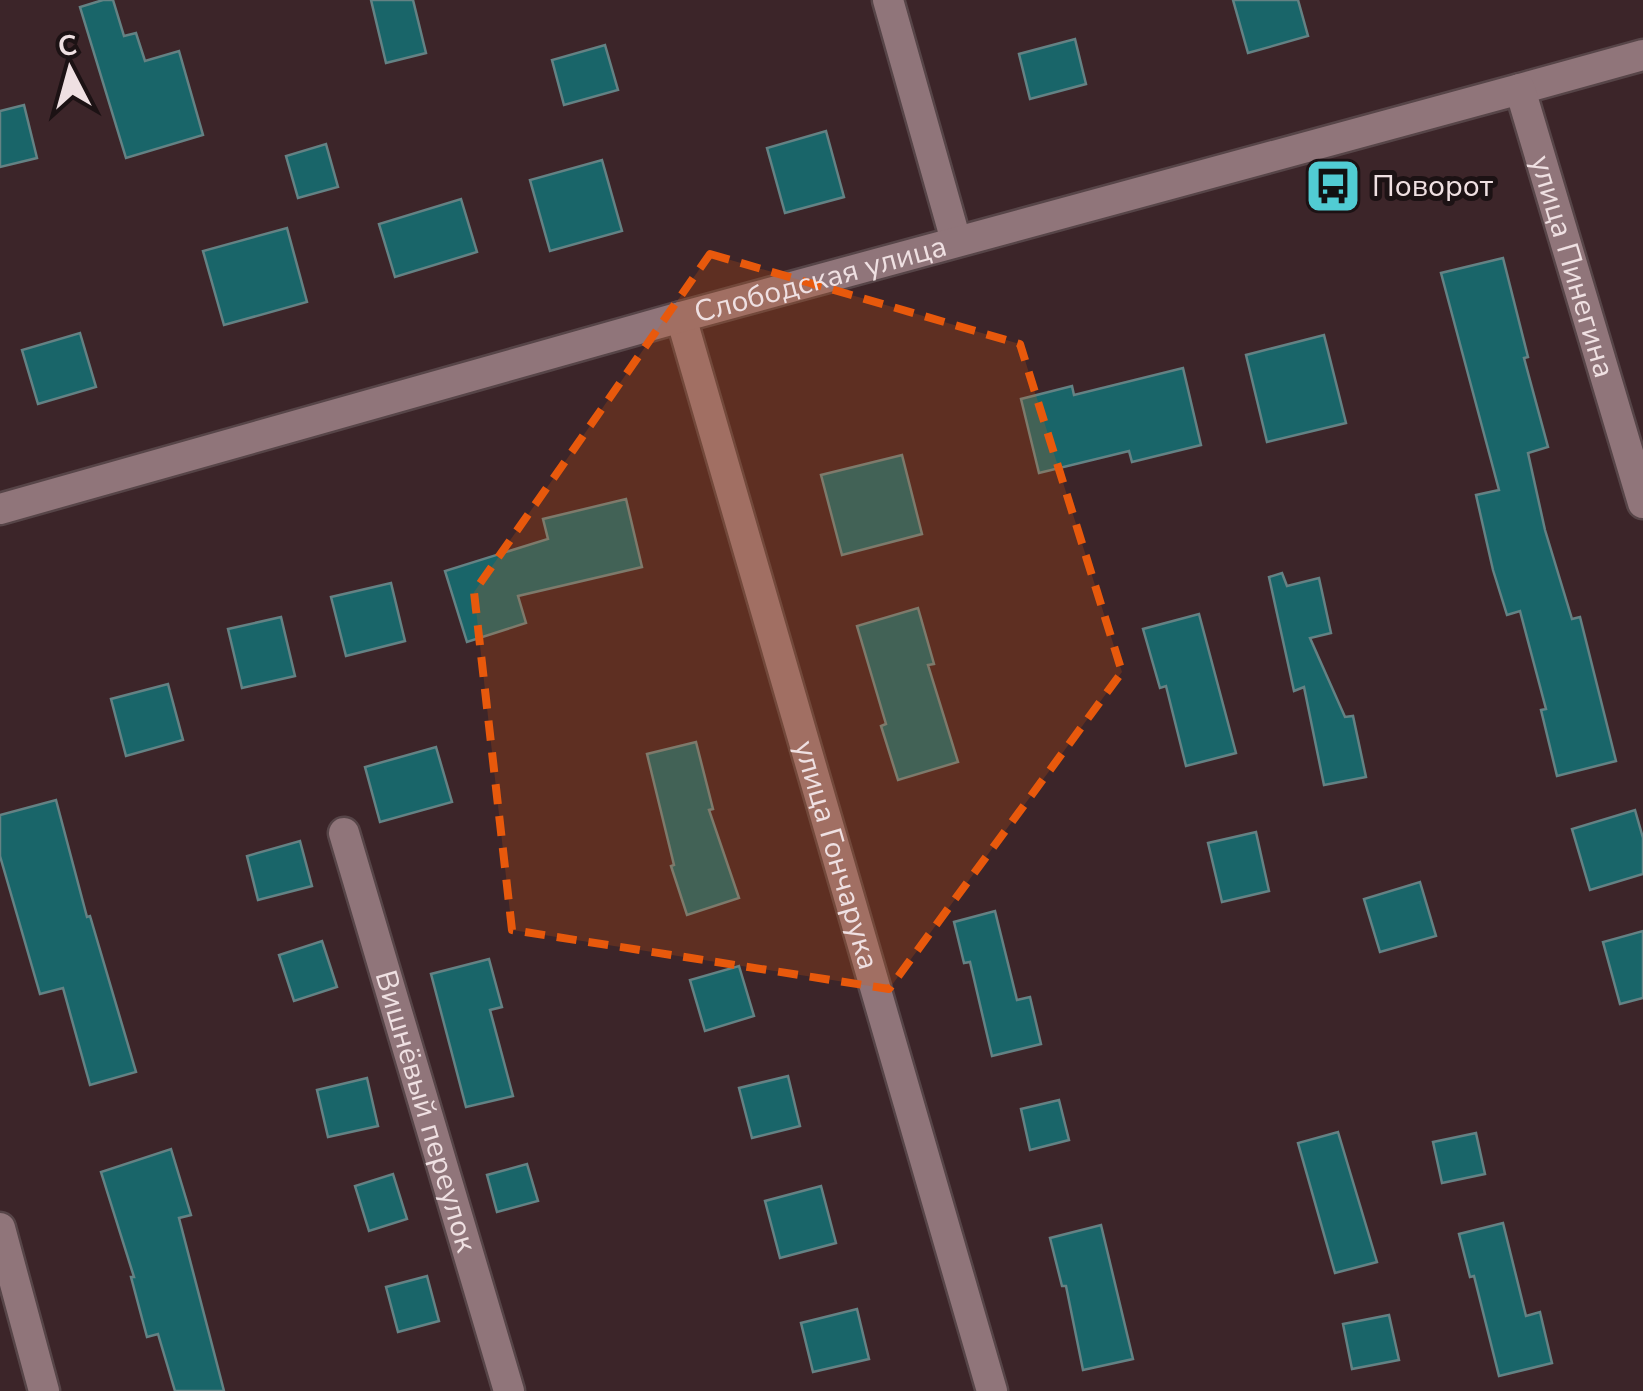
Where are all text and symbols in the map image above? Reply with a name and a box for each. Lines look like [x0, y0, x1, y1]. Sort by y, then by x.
north arrow [20, 20, 120, 120]
text: С [56, 26, 79, 66]
street label: улица Пинегина [1520, 150, 1625, 383]
bus stop icon: Поворот [1303, 156, 1363, 216]
place label: Поворот [1372, 166, 1494, 207]
street label: Слободская улица [690, 226, 951, 333]
street label: улица Гончарука [784, 736, 889, 974]
street label: Вишнёвый переулок [365, 966, 487, 1257]

